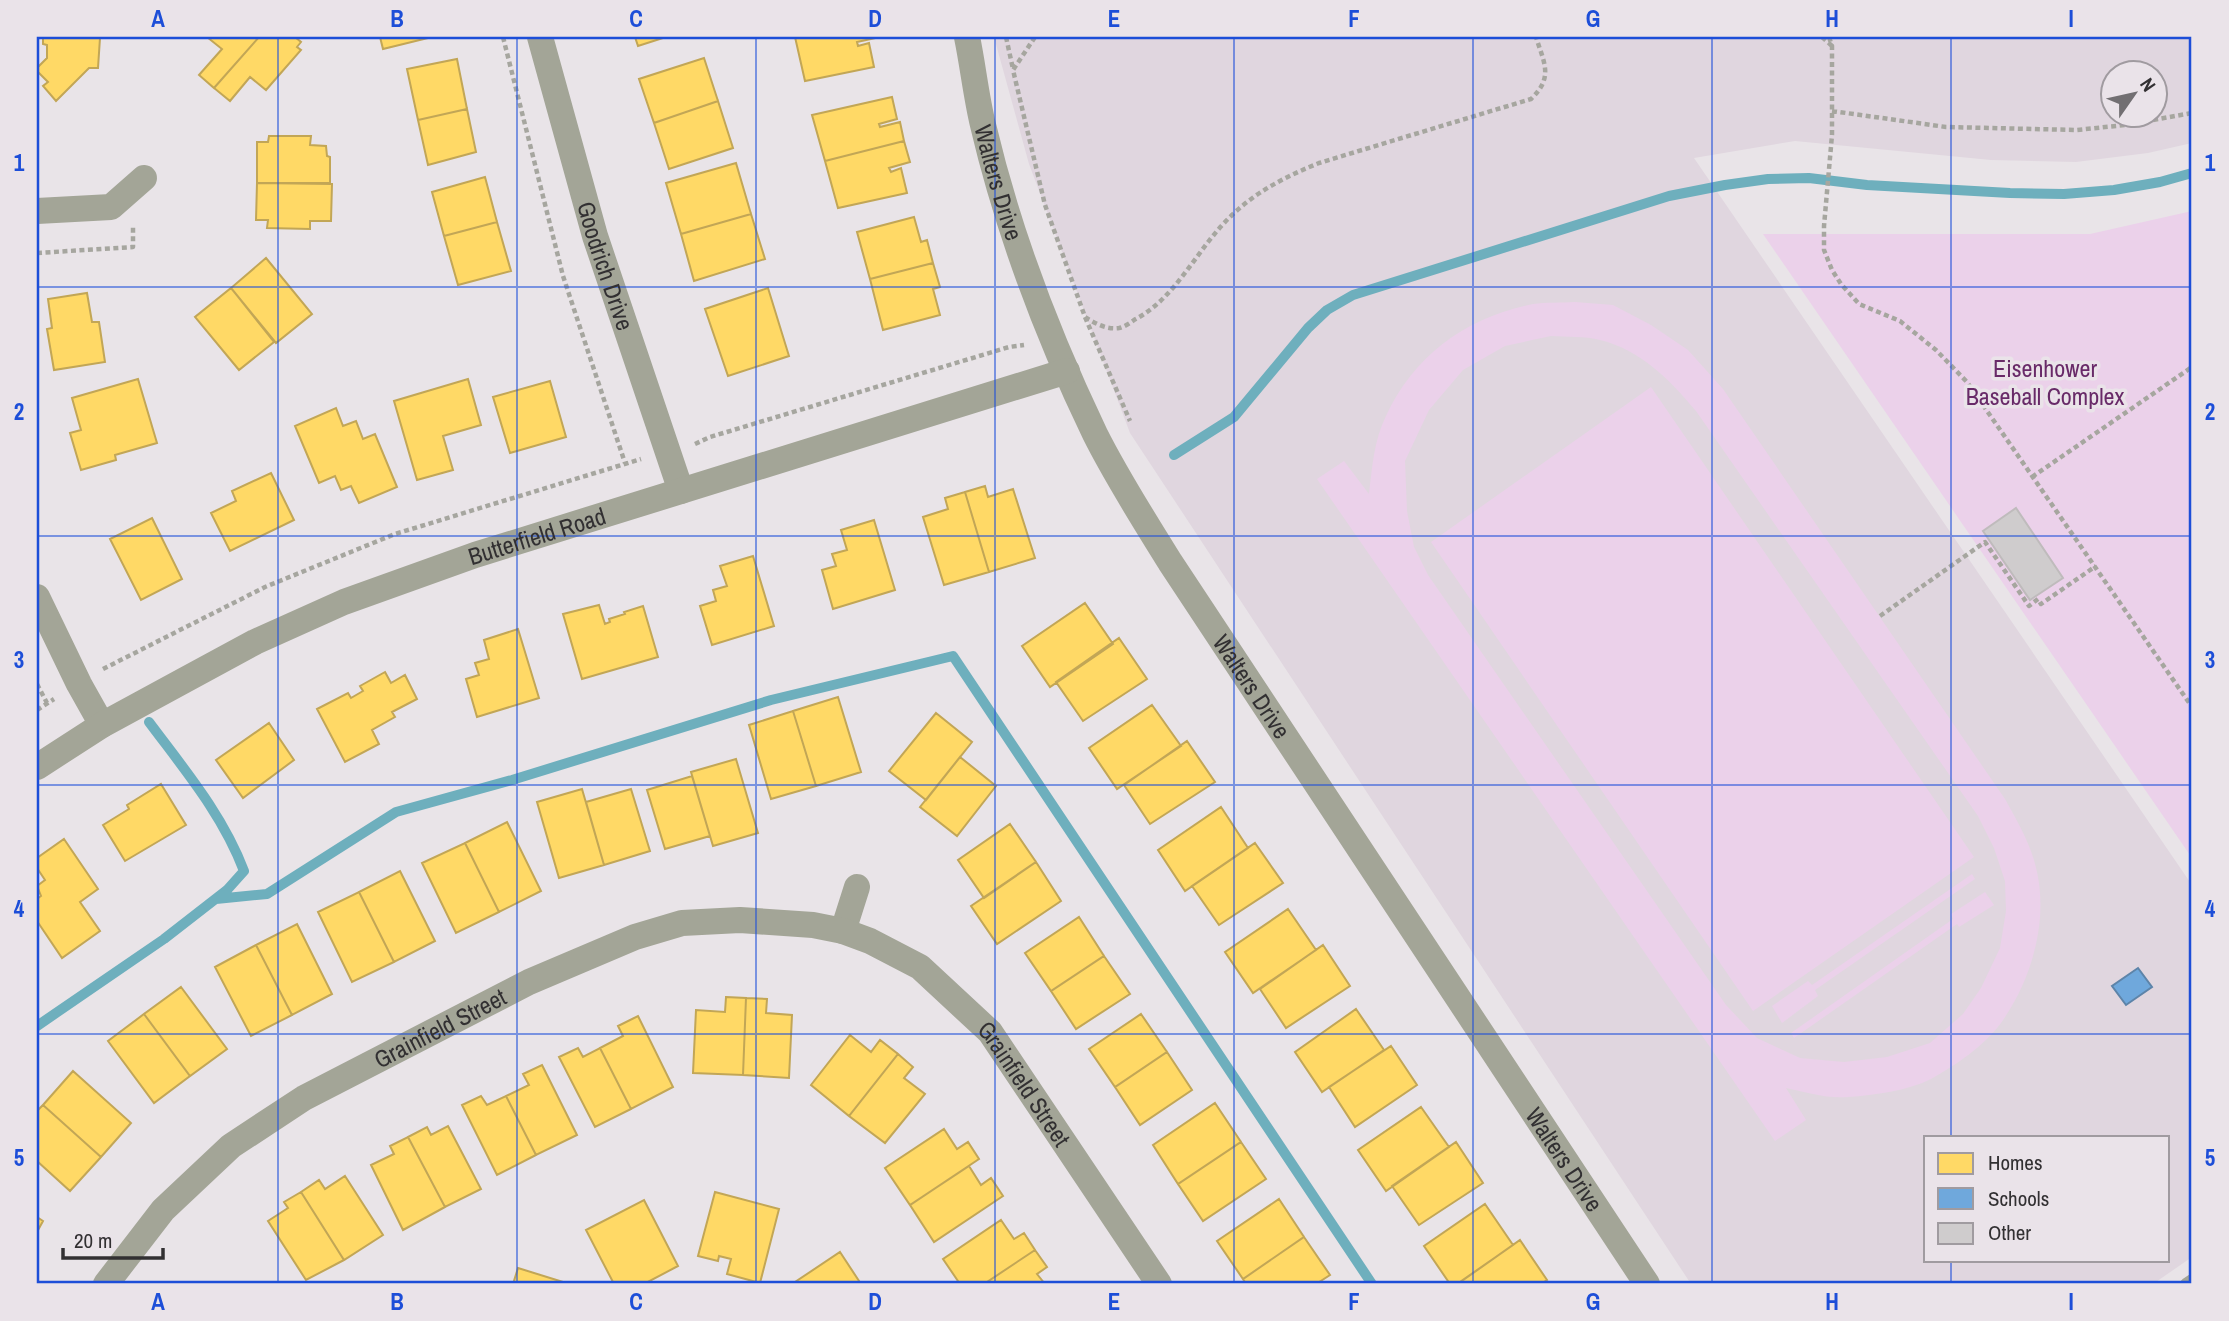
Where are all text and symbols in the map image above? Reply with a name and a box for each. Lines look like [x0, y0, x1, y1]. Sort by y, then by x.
text: A [151, 3, 165, 34]
text: B [390, 3, 404, 34]
text: C [629, 3, 643, 34]
text: D [868, 3, 882, 34]
text: E [1108, 3, 1120, 34]
text: F [1348, 3, 1360, 34]
text: G [1586, 3, 1600, 34]
text: H [1825, 3, 1839, 34]
text: I [2068, 3, 2074, 34]
north arrow [2100, 60, 2170, 130]
text: N [2134, 73, 2162, 96]
street label: Walters Drive [967, 121, 1031, 244]
text: 1 [14, 147, 25, 178]
text: 1 [2205, 147, 2216, 178]
street label: Goodrich Drive [570, 198, 642, 334]
park label: Eisenhower Baseball Complex [1966, 352, 2124, 412]
text: 2 [14, 396, 24, 427]
text: 2 [2205, 396, 2215, 427]
street label: Butterfield Road [464, 499, 610, 572]
street label: Walters Drive [1206, 628, 1298, 744]
text: 3 [14, 644, 24, 675]
text: 3 [2205, 644, 2215, 675]
text: 4 [14, 893, 25, 924]
text: 4 [2205, 893, 2216, 924]
street label: Grainfield Street [368, 980, 512, 1075]
street label: Grainfield Street [972, 1013, 1078, 1153]
street label: Walters Drive [1519, 1101, 1611, 1218]
legend [1924, 1136, 2170, 1262]
text: 5 [14, 1142, 24, 1173]
text: 5 [2205, 1142, 2215, 1173]
text: Homes [1988, 1148, 2043, 1177]
text: Schools [1988, 1184, 2049, 1213]
scale bar [63, 1216, 163, 1260]
text: Other [1988, 1218, 2031, 1247]
text: 20 m [74, 1226, 112, 1255]
text: A [151, 1286, 165, 1317]
text: B [390, 1286, 404, 1317]
text: C [629, 1286, 643, 1317]
text: D [868, 1286, 882, 1317]
text: E [1108, 1286, 1120, 1317]
text: F [1348, 1286, 1360, 1317]
text: G [1586, 1286, 1600, 1317]
text: H [1825, 1286, 1839, 1317]
text: I [2068, 1286, 2074, 1317]

